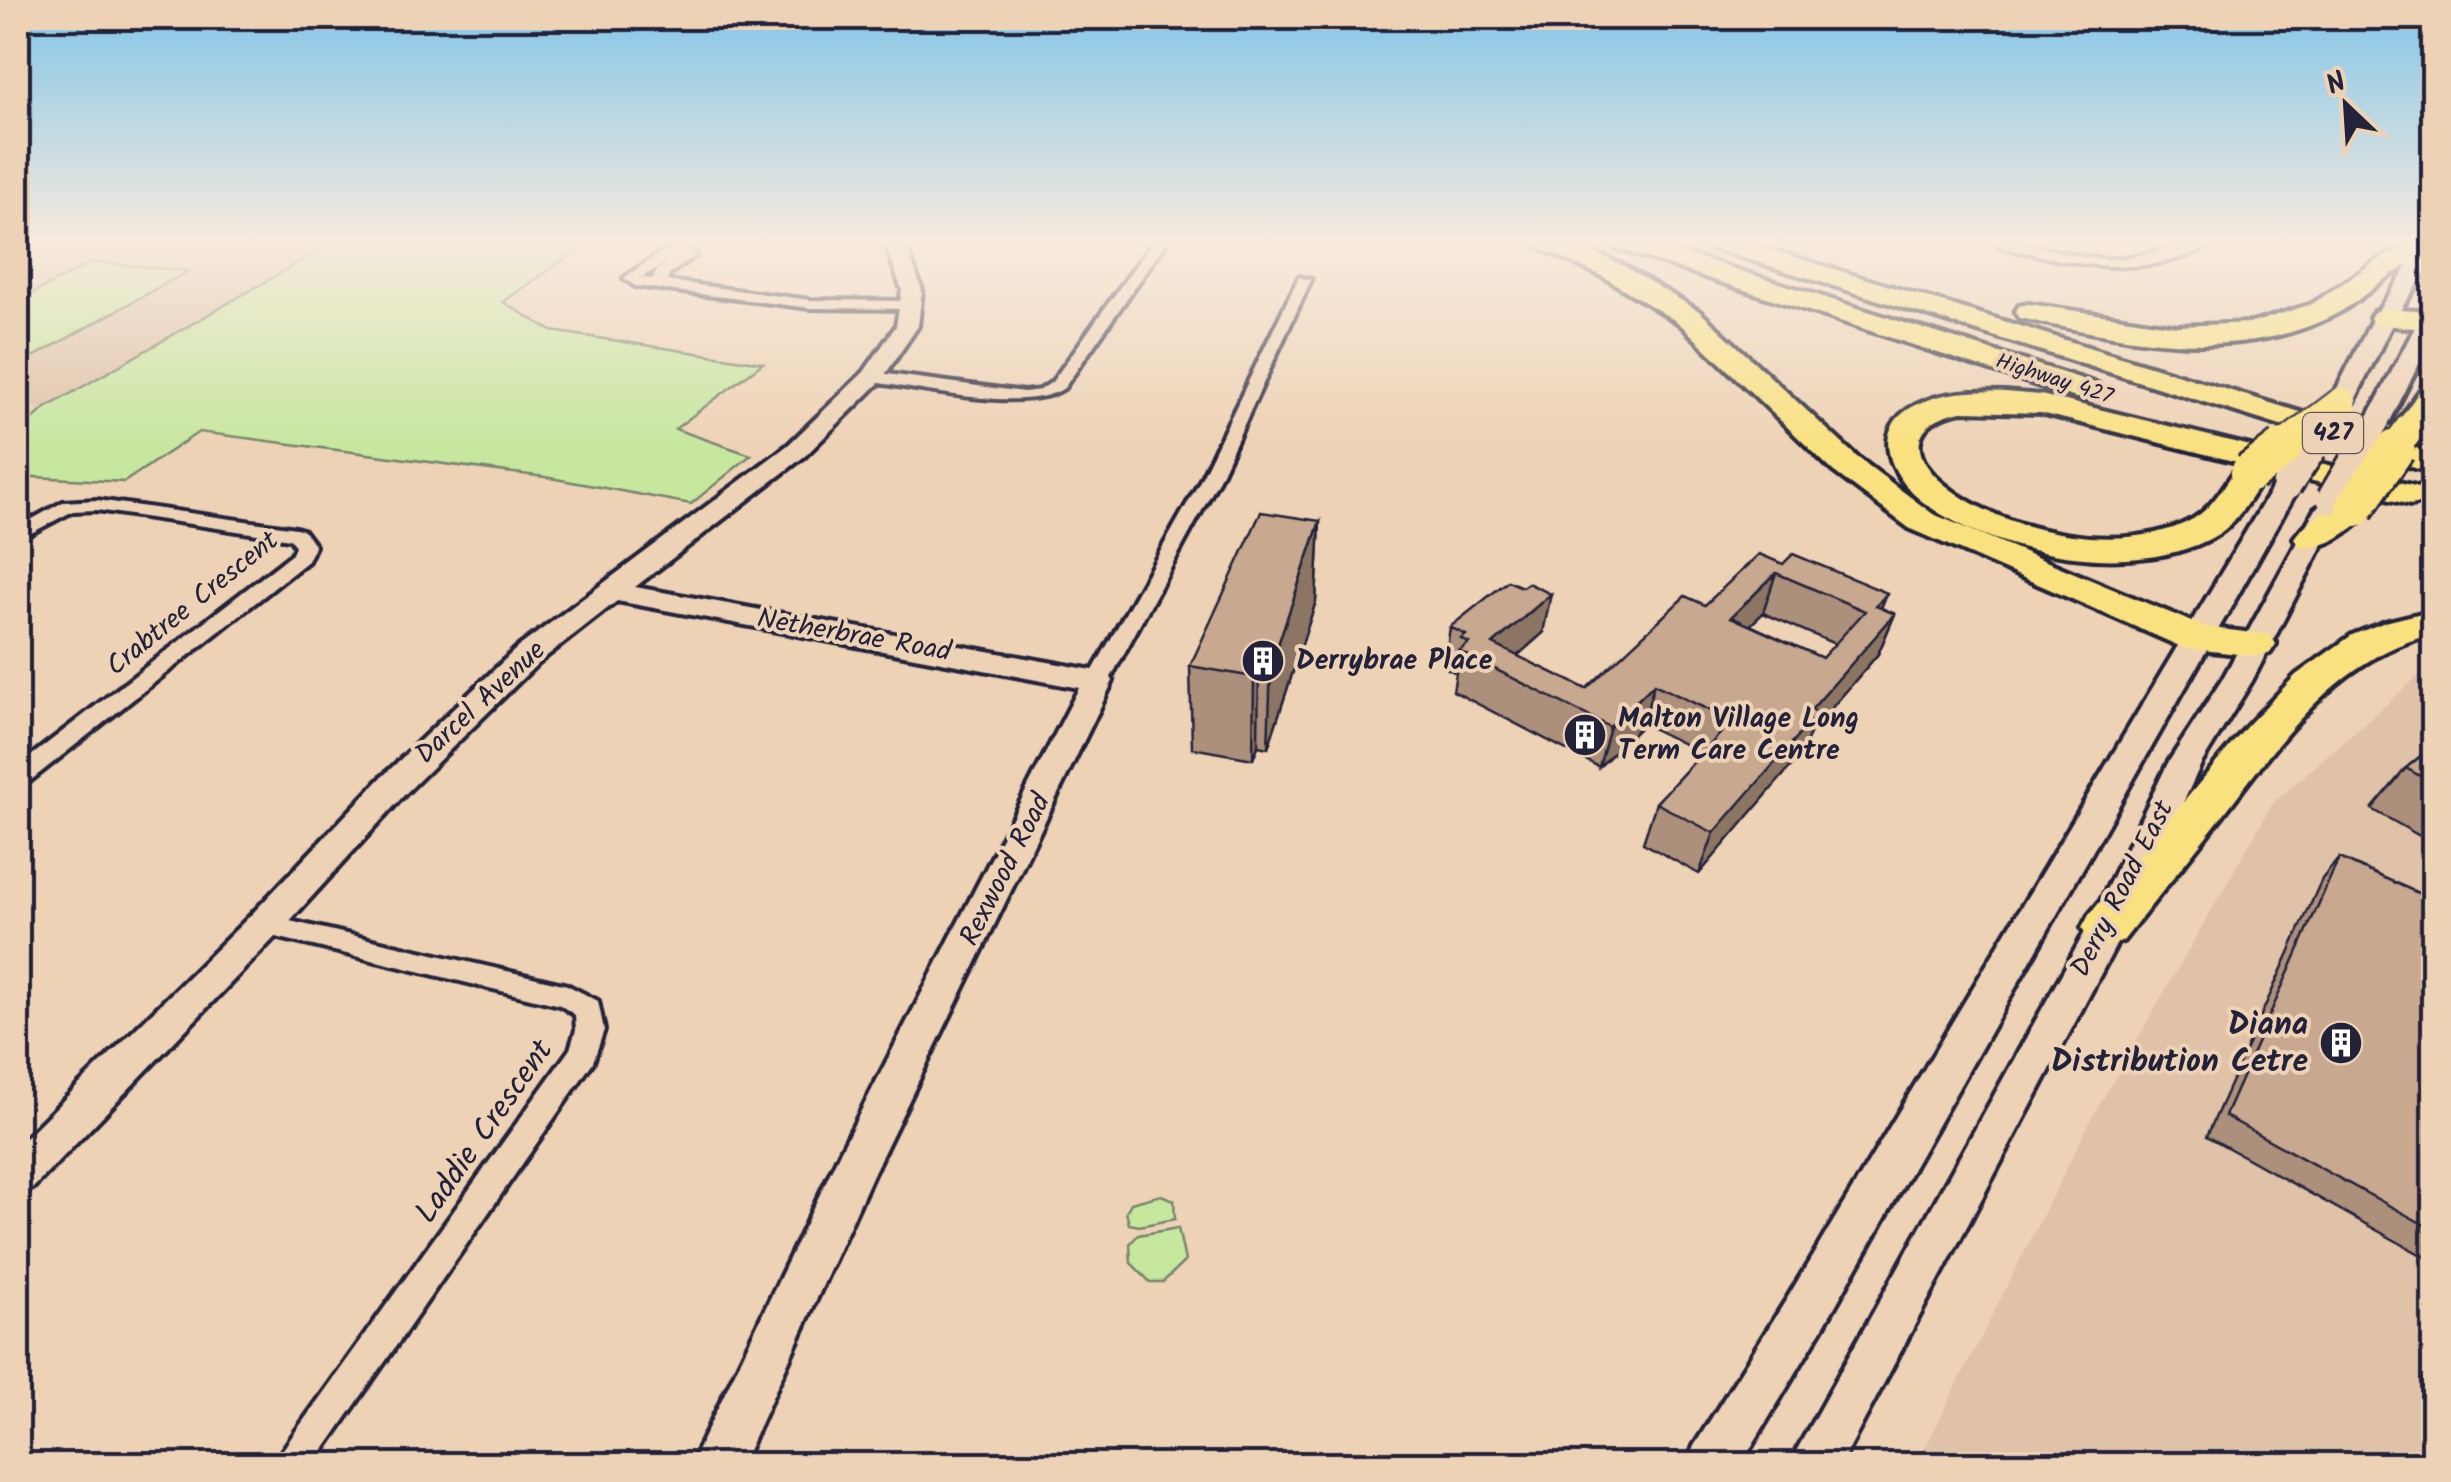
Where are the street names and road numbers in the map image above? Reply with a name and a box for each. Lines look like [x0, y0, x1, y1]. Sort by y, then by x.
street label: Highway 427 [1991, 345, 2118, 416]
road number: 427 [2303, 413, 2363, 453]
street label: Crabtree Crescent [97, 519, 290, 688]
street label: Netherbrae Road [753, 597, 956, 675]
street label: Darcel Avenue [405, 630, 557, 776]
street label: Rexwood Road [948, 785, 1064, 954]
street label: Derry Road East [2059, 792, 2187, 985]
street label: Laddie Crescent [402, 1029, 568, 1235]

